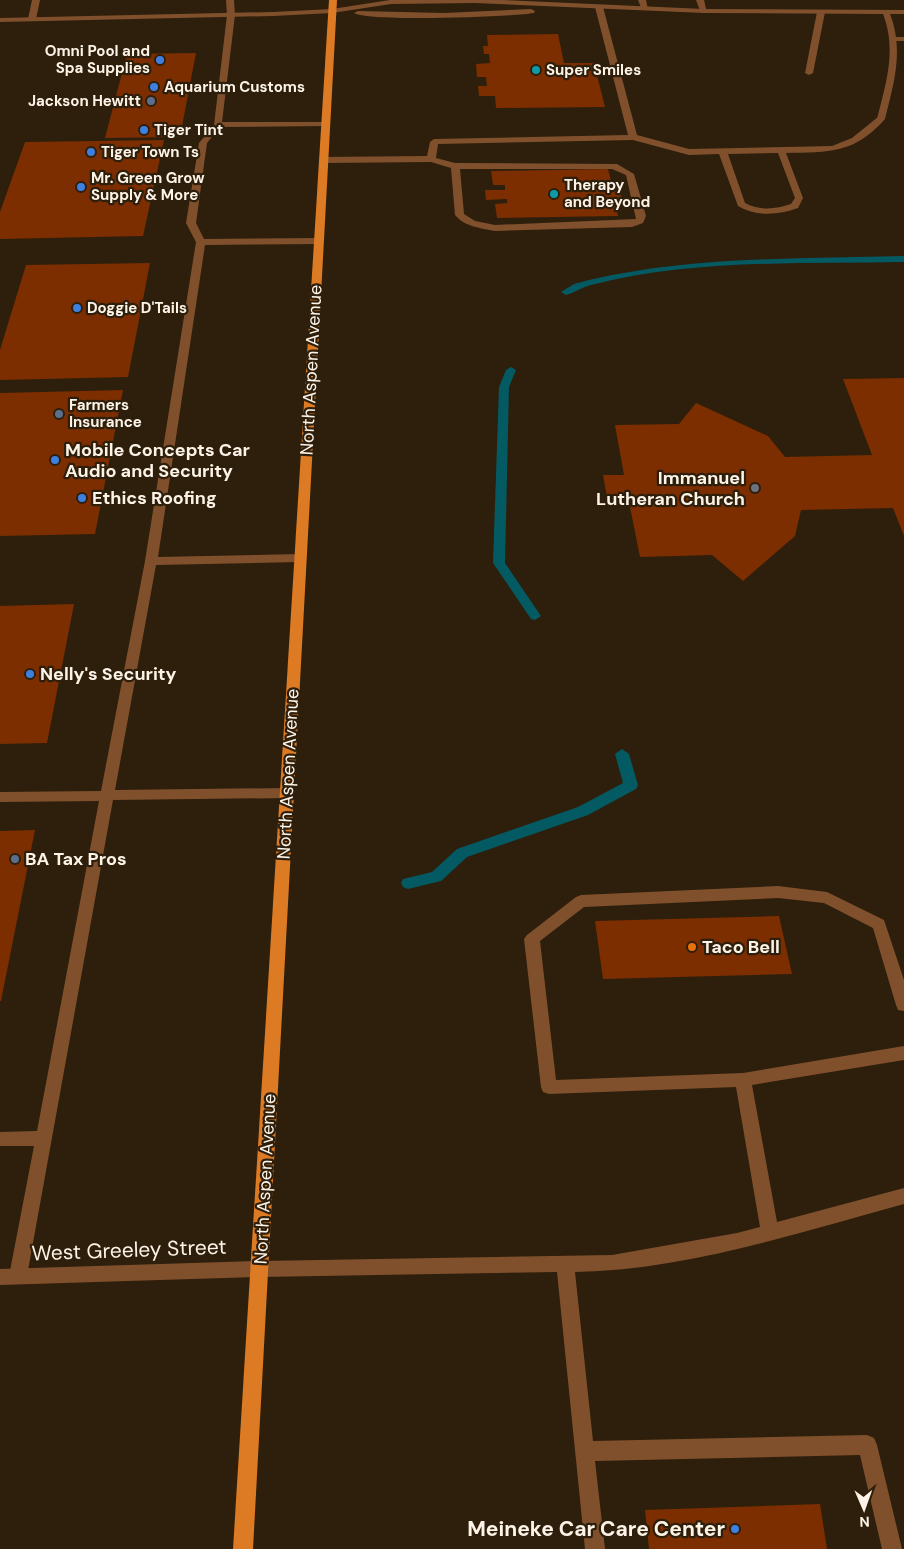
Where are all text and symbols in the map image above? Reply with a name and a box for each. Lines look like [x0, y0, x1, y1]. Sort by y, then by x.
place label: Omni Pool and Spa Supplies [45, 41, 150, 78]
marker: Omni Pool and Spa Supplies [154, 54, 166, 66]
place label: Super Smiles [546, 60, 641, 80]
marker: Super Smiles [530, 64, 542, 76]
place label: Aquarium Customs [164, 77, 305, 97]
marker: Aquarium Customs [148, 81, 160, 93]
place label: Jackson Hewitt [28, 91, 141, 111]
marker: Jackson Hewitt [145, 95, 157, 107]
place label: Tiger Tint [154, 120, 223, 140]
marker: Tiger Tint [138, 124, 150, 136]
place label: Tiger Town Ts [101, 142, 199, 162]
marker: Tiger Town Ts [85, 146, 97, 158]
place label: Mr. Green Grow Supply & More [91, 168, 205, 205]
place label: Therapy and Beyond [564, 175, 650, 212]
marker: Mr. Green Grow Supply & More [75, 181, 87, 193]
marker: Therapy and Beyond [548, 188, 560, 200]
street label: North Aspen Avenue [295, 284, 327, 456]
place label: Doggie D'Tails [87, 298, 187, 318]
marker: Doggie D'Tails [71, 302, 83, 314]
place label: Farmers Insurance [69, 395, 142, 432]
marker: Farmers Insurance [53, 408, 65, 420]
place label: Mobile Concepts Car Audio and Security [65, 438, 250, 483]
marker: Mobile Concepts Car Audio and Security [49, 454, 61, 466]
place label: Immanuel Lutheran Church [596, 466, 745, 511]
marker: Immanuel Lutheran Church [749, 482, 761, 494]
place label: Ethics Roofing [92, 486, 217, 510]
marker: Ethics Roofing [76, 492, 88, 504]
place label: Nelly's Security [40, 662, 177, 686]
marker: Nelly's Security [24, 668, 36, 680]
street label: North Aspen Avenue [272, 688, 304, 860]
place label: BA Tax Pros [25, 847, 126, 871]
marker: BA Tax Pros [9, 853, 21, 865]
place label: Taco Bell [702, 935, 780, 959]
marker: Taco Bell [686, 941, 698, 953]
street label: North Aspen Avenue [249, 1093, 281, 1265]
street label: West Greeley Street [31, 1233, 227, 1267]
north arrow [839, 1484, 889, 1534]
text: N [859, 1513, 870, 1531]
place label: Meineke Car Care Center [467, 1515, 725, 1543]
marker: Meineke Car Care Center [729, 1523, 741, 1535]

